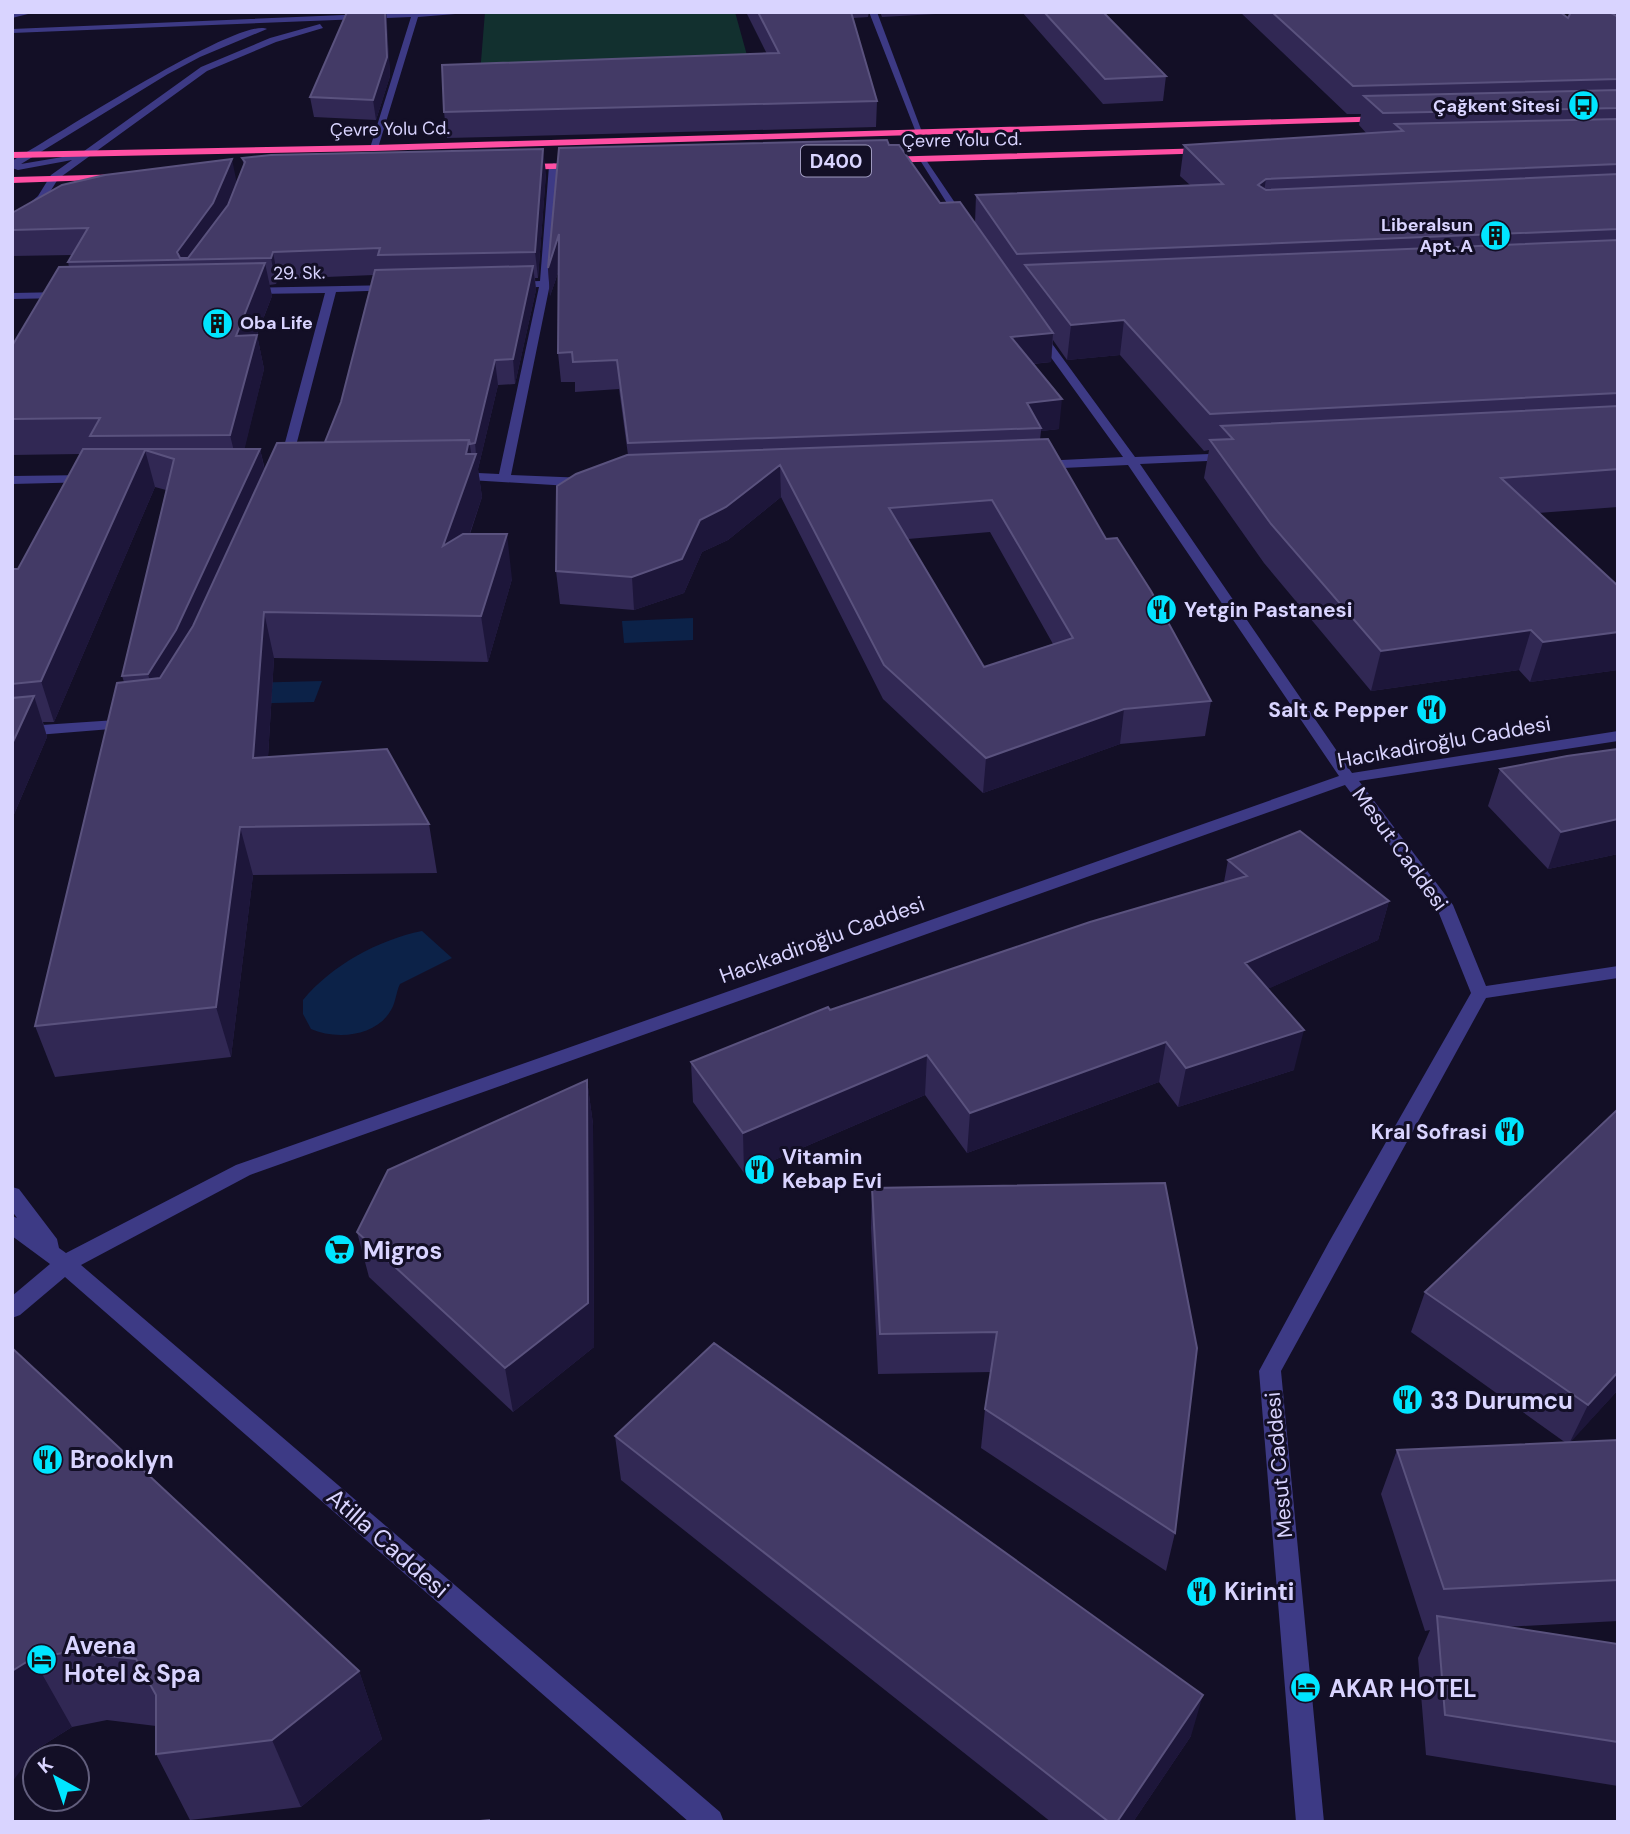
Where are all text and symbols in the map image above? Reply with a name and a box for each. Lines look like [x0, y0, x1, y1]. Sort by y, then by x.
bus stop icon: Çağkent Sitesi [1566, 89, 1600, 123]
place label: Çağkent Sitesi [1433, 94, 1560, 118]
street label: Çevre Yolu Cd. [330, 116, 450, 142]
street label: Çevre Yolu Cd. [902, 127, 1022, 153]
road number: D400 [801, 146, 871, 176]
place label: Liberalsun Apt. A [1381, 213, 1473, 258]
building icon: Liberalsun Apt. A [1479, 218, 1513, 252]
street label: 29. Sk. [273, 261, 325, 285]
building icon: Oba Life [200, 306, 234, 340]
place label: Oba Life [240, 311, 313, 335]
restaurant icon: Yetgin Pastanesi [1144, 593, 1178, 627]
place label: Yetgin Pastanesi [1184, 596, 1353, 624]
restaurant icon: Salt & Pepper [1414, 693, 1448, 727]
place label: Salt & Pepper [1268, 696, 1408, 724]
street label: Hacıkadiroğlu Caddesi [1335, 709, 1553, 775]
street label: Mesut Caddesi [1346, 782, 1454, 916]
street label: Hacıkadiroğlu Caddesi [716, 890, 928, 990]
restaurant icon: Kral Sofrasi [1493, 1115, 1527, 1149]
place label: Kral Sofrasi [1371, 1118, 1487, 1146]
place label: Vitamin Kebap Evi [782, 1143, 882, 1195]
restaurant icon: Vitamin Kebap Evi [742, 1152, 776, 1186]
supermarket icon: Migros [323, 1233, 357, 1267]
place label: Migros [363, 1235, 442, 1266]
restaurant icon: 33 Durumcu [1390, 1383, 1424, 1417]
place label: 33 Durumcu [1430, 1385, 1573, 1416]
street label: Mesut Caddesi [1259, 1391, 1299, 1539]
restaurant icon: Brooklyn [30, 1442, 64, 1476]
place label: Brooklyn [70, 1444, 174, 1475]
street label: Atilla Caddesi [320, 1481, 456, 1605]
restaurant icon: Kirinti [1184, 1574, 1218, 1608]
place label: Kirinti [1224, 1576, 1294, 1607]
place label: Avena Hotel & Spa [64, 1630, 201, 1689]
hotel icon: Avena Hotel & Spa [24, 1642, 58, 1676]
hotel icon: AKAR HOTEL [1289, 1671, 1323, 1705]
place label: AKAR HOTEL [1329, 1673, 1477, 1704]
north arrow [21, 1743, 91, 1813]
text: K [33, 1752, 58, 1779]

